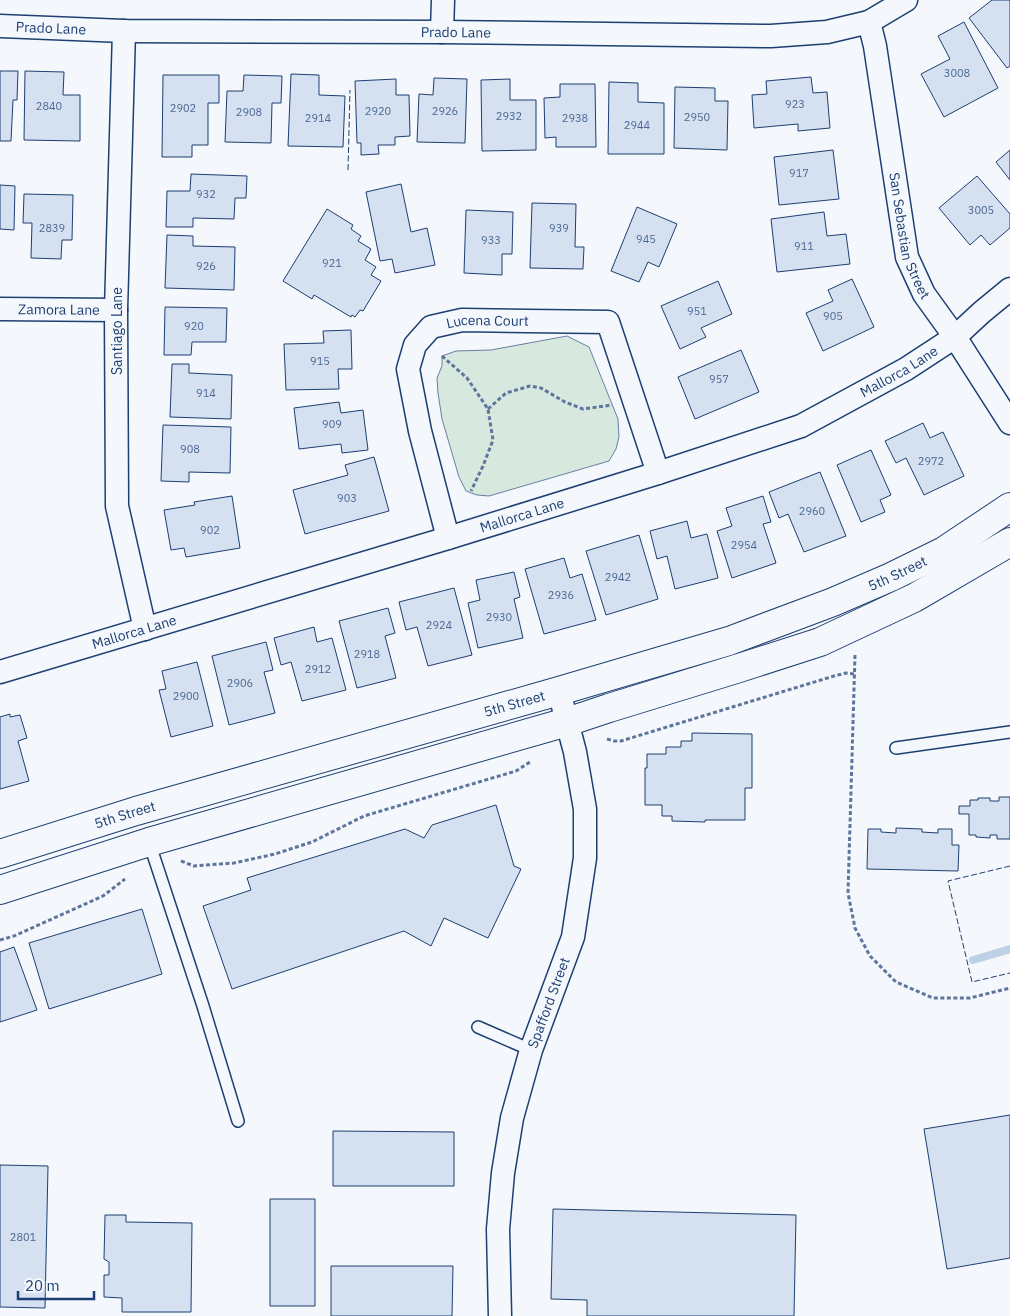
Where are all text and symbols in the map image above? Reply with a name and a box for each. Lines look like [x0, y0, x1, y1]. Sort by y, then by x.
street label: Prado Lane [15, 18, 87, 38]
street label: Prado Lane [421, 23, 491, 42]
house number: 3008 [944, 66, 970, 80]
house number: 923 [785, 97, 805, 111]
house number: 2840 [36, 99, 62, 113]
house number: 2902 [170, 101, 196, 115]
house number: 2920 [365, 104, 391, 118]
house number: 2926 [432, 104, 458, 118]
house number: 2908 [236, 105, 262, 119]
house number: 2932 [496, 109, 522, 123]
house number: 2950 [684, 110, 710, 124]
house number: 2914 [305, 111, 332, 125]
house number: 2938 [562, 111, 588, 125]
house number: 2944 [624, 118, 651, 132]
house number: 917 [789, 166, 809, 180]
street label: San Sebastian Street [885, 171, 934, 303]
house number: 932 [196, 187, 216, 201]
house number: 3005 [968, 203, 994, 217]
house number: 2839 [39, 221, 65, 235]
house number: 939 [549, 221, 569, 235]
house number: 945 [636, 232, 656, 246]
house number: 933 [481, 233, 501, 247]
house number: 911 [794, 239, 814, 253]
house number: 921 [322, 256, 342, 270]
house number: 926 [196, 259, 216, 273]
street label: Santiago Lane [108, 287, 126, 375]
street label: Zamora Lane [18, 300, 100, 319]
house number: 951 [687, 304, 707, 318]
house number: 905 [823, 309, 843, 323]
street label: Lucena Court [444, 311, 529, 332]
house number: 920 [184, 319, 204, 333]
street label: Mallorca Lane [857, 341, 942, 401]
house number: 915 [310, 354, 330, 368]
house number: 957 [709, 372, 729, 386]
house number: 914 [196, 386, 216, 400]
house number: 909 [322, 417, 342, 431]
house number: 908 [180, 442, 200, 456]
house number: 2972 [918, 454, 944, 468]
house number: 903 [337, 491, 357, 505]
street label: Mallorca Lane [478, 494, 567, 537]
house number: 2960 [799, 504, 825, 518]
house number: 902 [200, 523, 220, 537]
house number: 2954 [731, 538, 758, 552]
street label: 5th Street [865, 552, 930, 595]
house number: 2942 [605, 570, 631, 584]
house number: 2936 [548, 588, 574, 602]
house number: 2930 [486, 610, 512, 624]
street label: Mallorca Lane [90, 611, 179, 653]
house number: 2924 [426, 618, 453, 632]
house number: 2918 [354, 647, 380, 661]
house number: 2912 [305, 662, 331, 676]
house number: 2906 [227, 676, 253, 690]
street label: 5th Street [482, 686, 547, 721]
house number: 2900 [173, 689, 199, 703]
street label: 5th Street [92, 797, 158, 833]
street label: Spafford Street [523, 955, 574, 1051]
house number: 2801 [10, 1230, 37, 1244]
scale bar [18, 1268, 94, 1300]
text: 20 m [25, 1276, 60, 1295]

